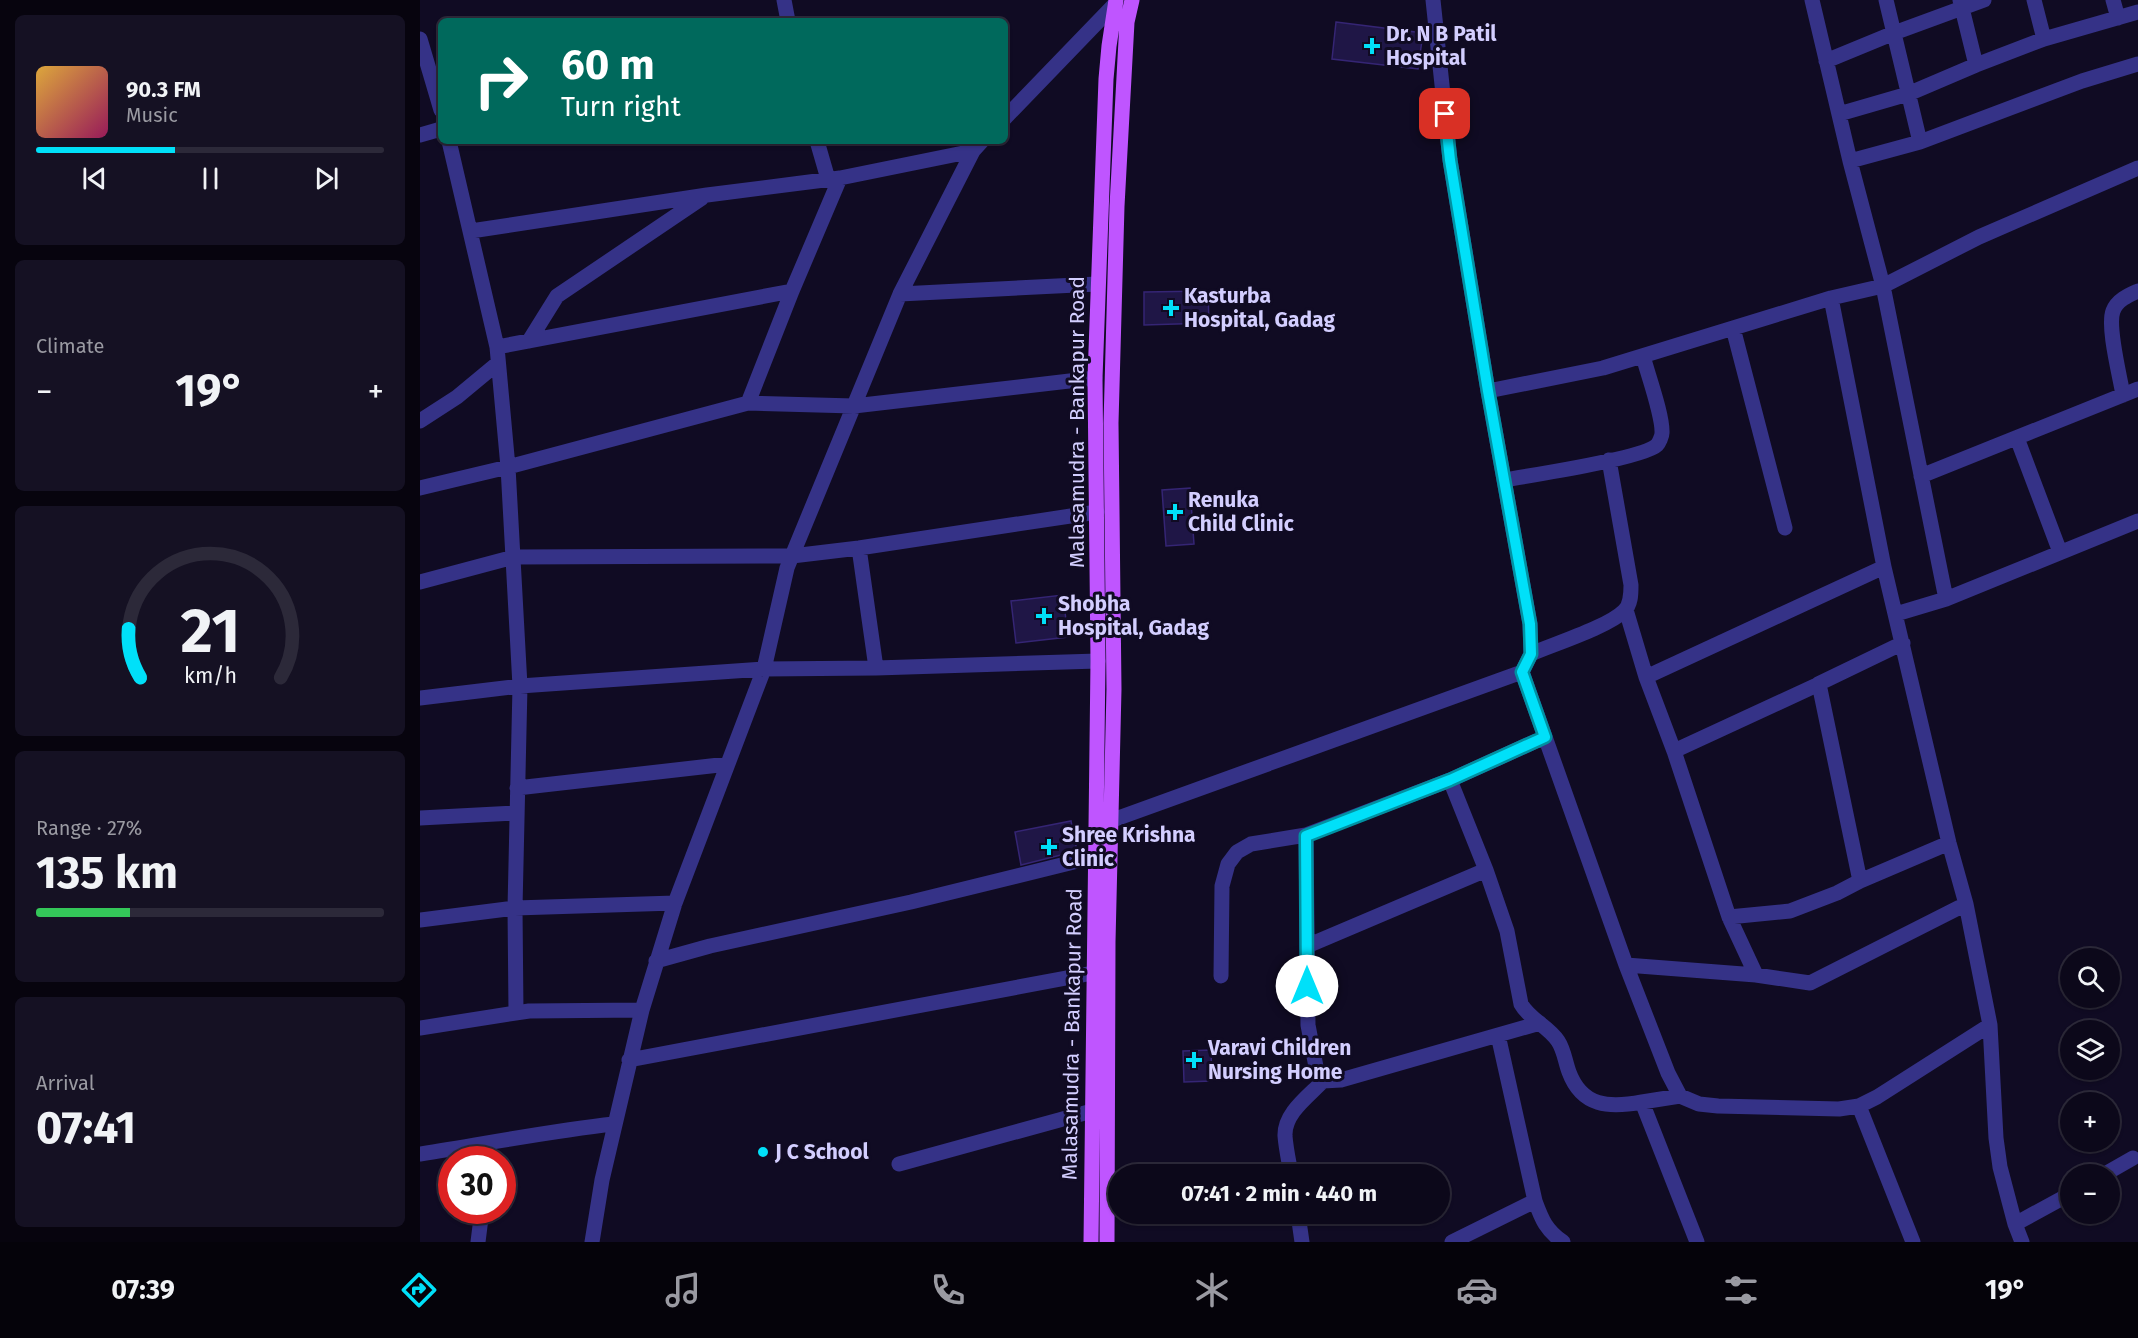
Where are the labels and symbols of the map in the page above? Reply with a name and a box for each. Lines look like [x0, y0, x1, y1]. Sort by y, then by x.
place label: Dr. N B Patil Hospital [1386, 21, 1497, 71]
marker: Dr. N B Patil Hospital [1363, 37, 1381, 55]
pin [1419, 88, 1470, 139]
street label: Malasamudra - Bankapur Road [1064, 276, 1090, 568]
place label: Kasturba Hospital, Gadag [1184, 283, 1335, 333]
marker: Kasturba Hospital, Gadag [1162, 299, 1180, 317]
place label: Renuka Child Clinic [1188, 487, 1294, 537]
marker: Renuka Child Clinic [1166, 503, 1184, 521]
place label: Shobha Hospital, Gadag [1058, 591, 1209, 641]
marker: Shobha Hospital, Gadag [1035, 607, 1053, 625]
place label: Shree Krishna Clinic [1062, 822, 1196, 872]
marker: Shree Krishna Clinic [1040, 838, 1058, 856]
street label: Malasamudra - Bankapur Road [1056, 888, 1088, 1180]
position arrow [1275, 954, 1339, 1018]
place label: Varavi Children Nursing Home [1207, 1035, 1351, 1085]
marker: Varavi Children Nursing Home [1185, 1051, 1203, 1069]
place label: J C School [774, 1139, 869, 1165]
marker: J C School [756, 1145, 770, 1159]
speed limit sign: 30 [438, 1146, 516, 1224]

